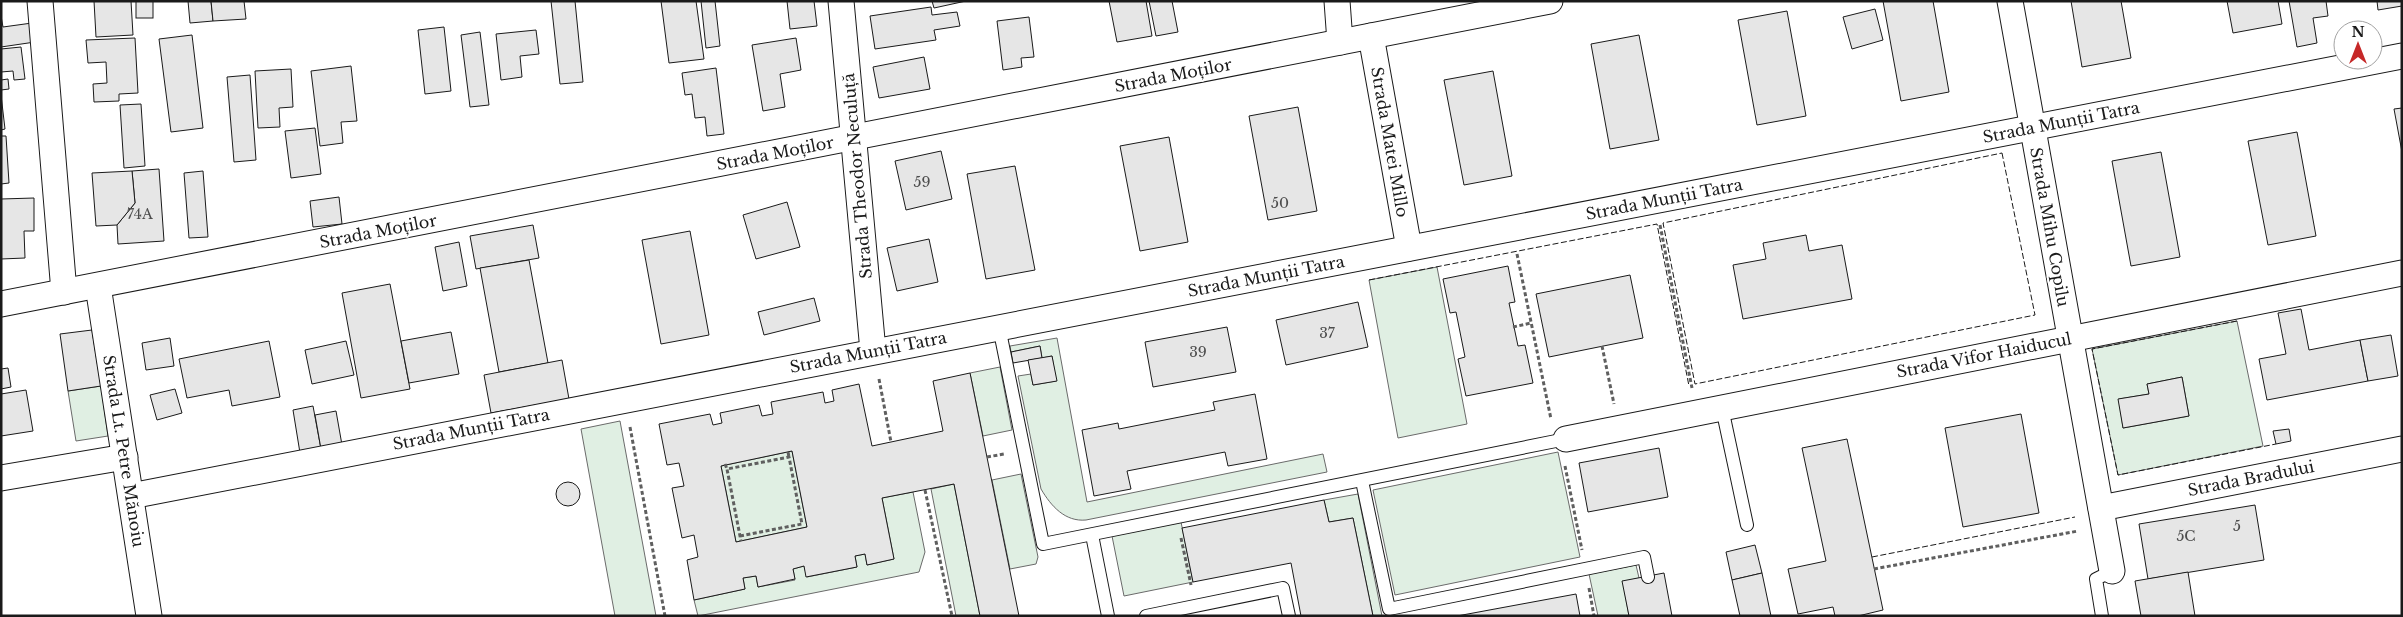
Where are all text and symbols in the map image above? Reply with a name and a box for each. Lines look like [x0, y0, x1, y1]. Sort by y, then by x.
north arrow [2333, 20, 2383, 70]
text: N [2351, 23, 2365, 41]
street label: Strada Moților [1113, 54, 1234, 97]
street label: Strada Matei Millo [1367, 65, 1413, 219]
street label: Strada Theodor Neculuță [838, 72, 877, 280]
street label: Strada Munții Tatra [1981, 97, 2141, 148]
street label: Strada Moților [715, 132, 836, 175]
street label: Strada Mihu Copilu [2026, 146, 2074, 309]
house number: 59 [914, 173, 930, 191]
street label: Strada Munții Tatra [1584, 174, 1744, 225]
house number: 50 [1271, 194, 1289, 212]
house number: 74A [127, 205, 153, 223]
street label: Strada Moților [318, 210, 439, 253]
street label: Strada Munții Tatra [1186, 251, 1346, 302]
house number: 37 [1319, 324, 1336, 342]
street label: Strada Munții Tatra [788, 327, 948, 378]
street label: Strada Vifor Haiducul [1895, 328, 2073, 382]
house number: 39 [1189, 343, 1207, 361]
street label: Strada Lt. Petre Mănoiu [99, 353, 149, 549]
street label: Strada Munții Tatra [391, 404, 551, 455]
street label: Strada Bradului [2186, 456, 2317, 500]
house number: 5 [2233, 517, 2241, 535]
house number: 5C [2176, 527, 2196, 545]

